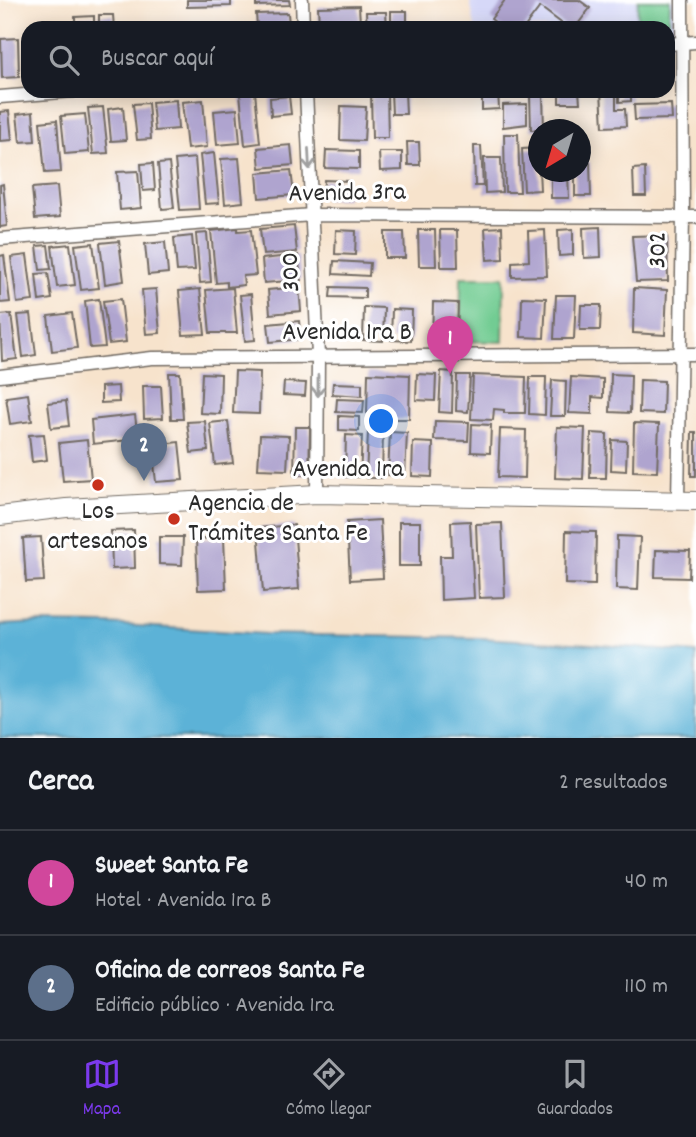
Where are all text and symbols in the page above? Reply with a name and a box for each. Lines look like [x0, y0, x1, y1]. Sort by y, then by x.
search box [21, 21, 675, 98]
icon: search [45, 41, 83, 79]
text: Buscar aquí [101, 41, 213, 78]
north arrow [528, 119, 591, 182]
one-way arrow [303, 147, 316, 170]
street label: Avenida 3ra [288, 174, 407, 214]
street label: 302 [640, 231, 678, 269]
street label: 300 [273, 251, 311, 293]
street label: Avenida 1ra B [282, 315, 412, 352]
pin: 1 [427, 316, 473, 374]
one-way arrow [311, 375, 325, 398]
your location [364, 404, 398, 438]
pin: 2 [121, 423, 167, 481]
street label: Avenida 1ra [292, 452, 404, 489]
marker: Los artesanos [90, 477, 106, 493]
place label: Agencia de Trámites Santa Fe [188, 486, 368, 553]
place label: Los artesanos [48, 494, 148, 561]
marker: Agencia de Trámites Santa Fe [166, 511, 182, 527]
text: Cerca [28, 762, 93, 805]
text: 2 resultados [559, 767, 668, 800]
text: Sweet Santa Fe [95, 848, 248, 885]
text: 1 [48, 866, 54, 899]
text: 40 m [625, 866, 668, 899]
text: Hotel · Avenida 1ra B [95, 885, 271, 918]
text: Oficina de correos Santa Fe [95, 953, 365, 990]
text: 2 [46, 971, 56, 1004]
text: 110 m [624, 971, 668, 1004]
text: Edificio público · Avenida 1ra [95, 990, 334, 1023]
tab: Mapa [83, 1055, 121, 1124]
tab: Cómo llegar [286, 1055, 371, 1124]
tab: Guardados [536, 1055, 613, 1124]

